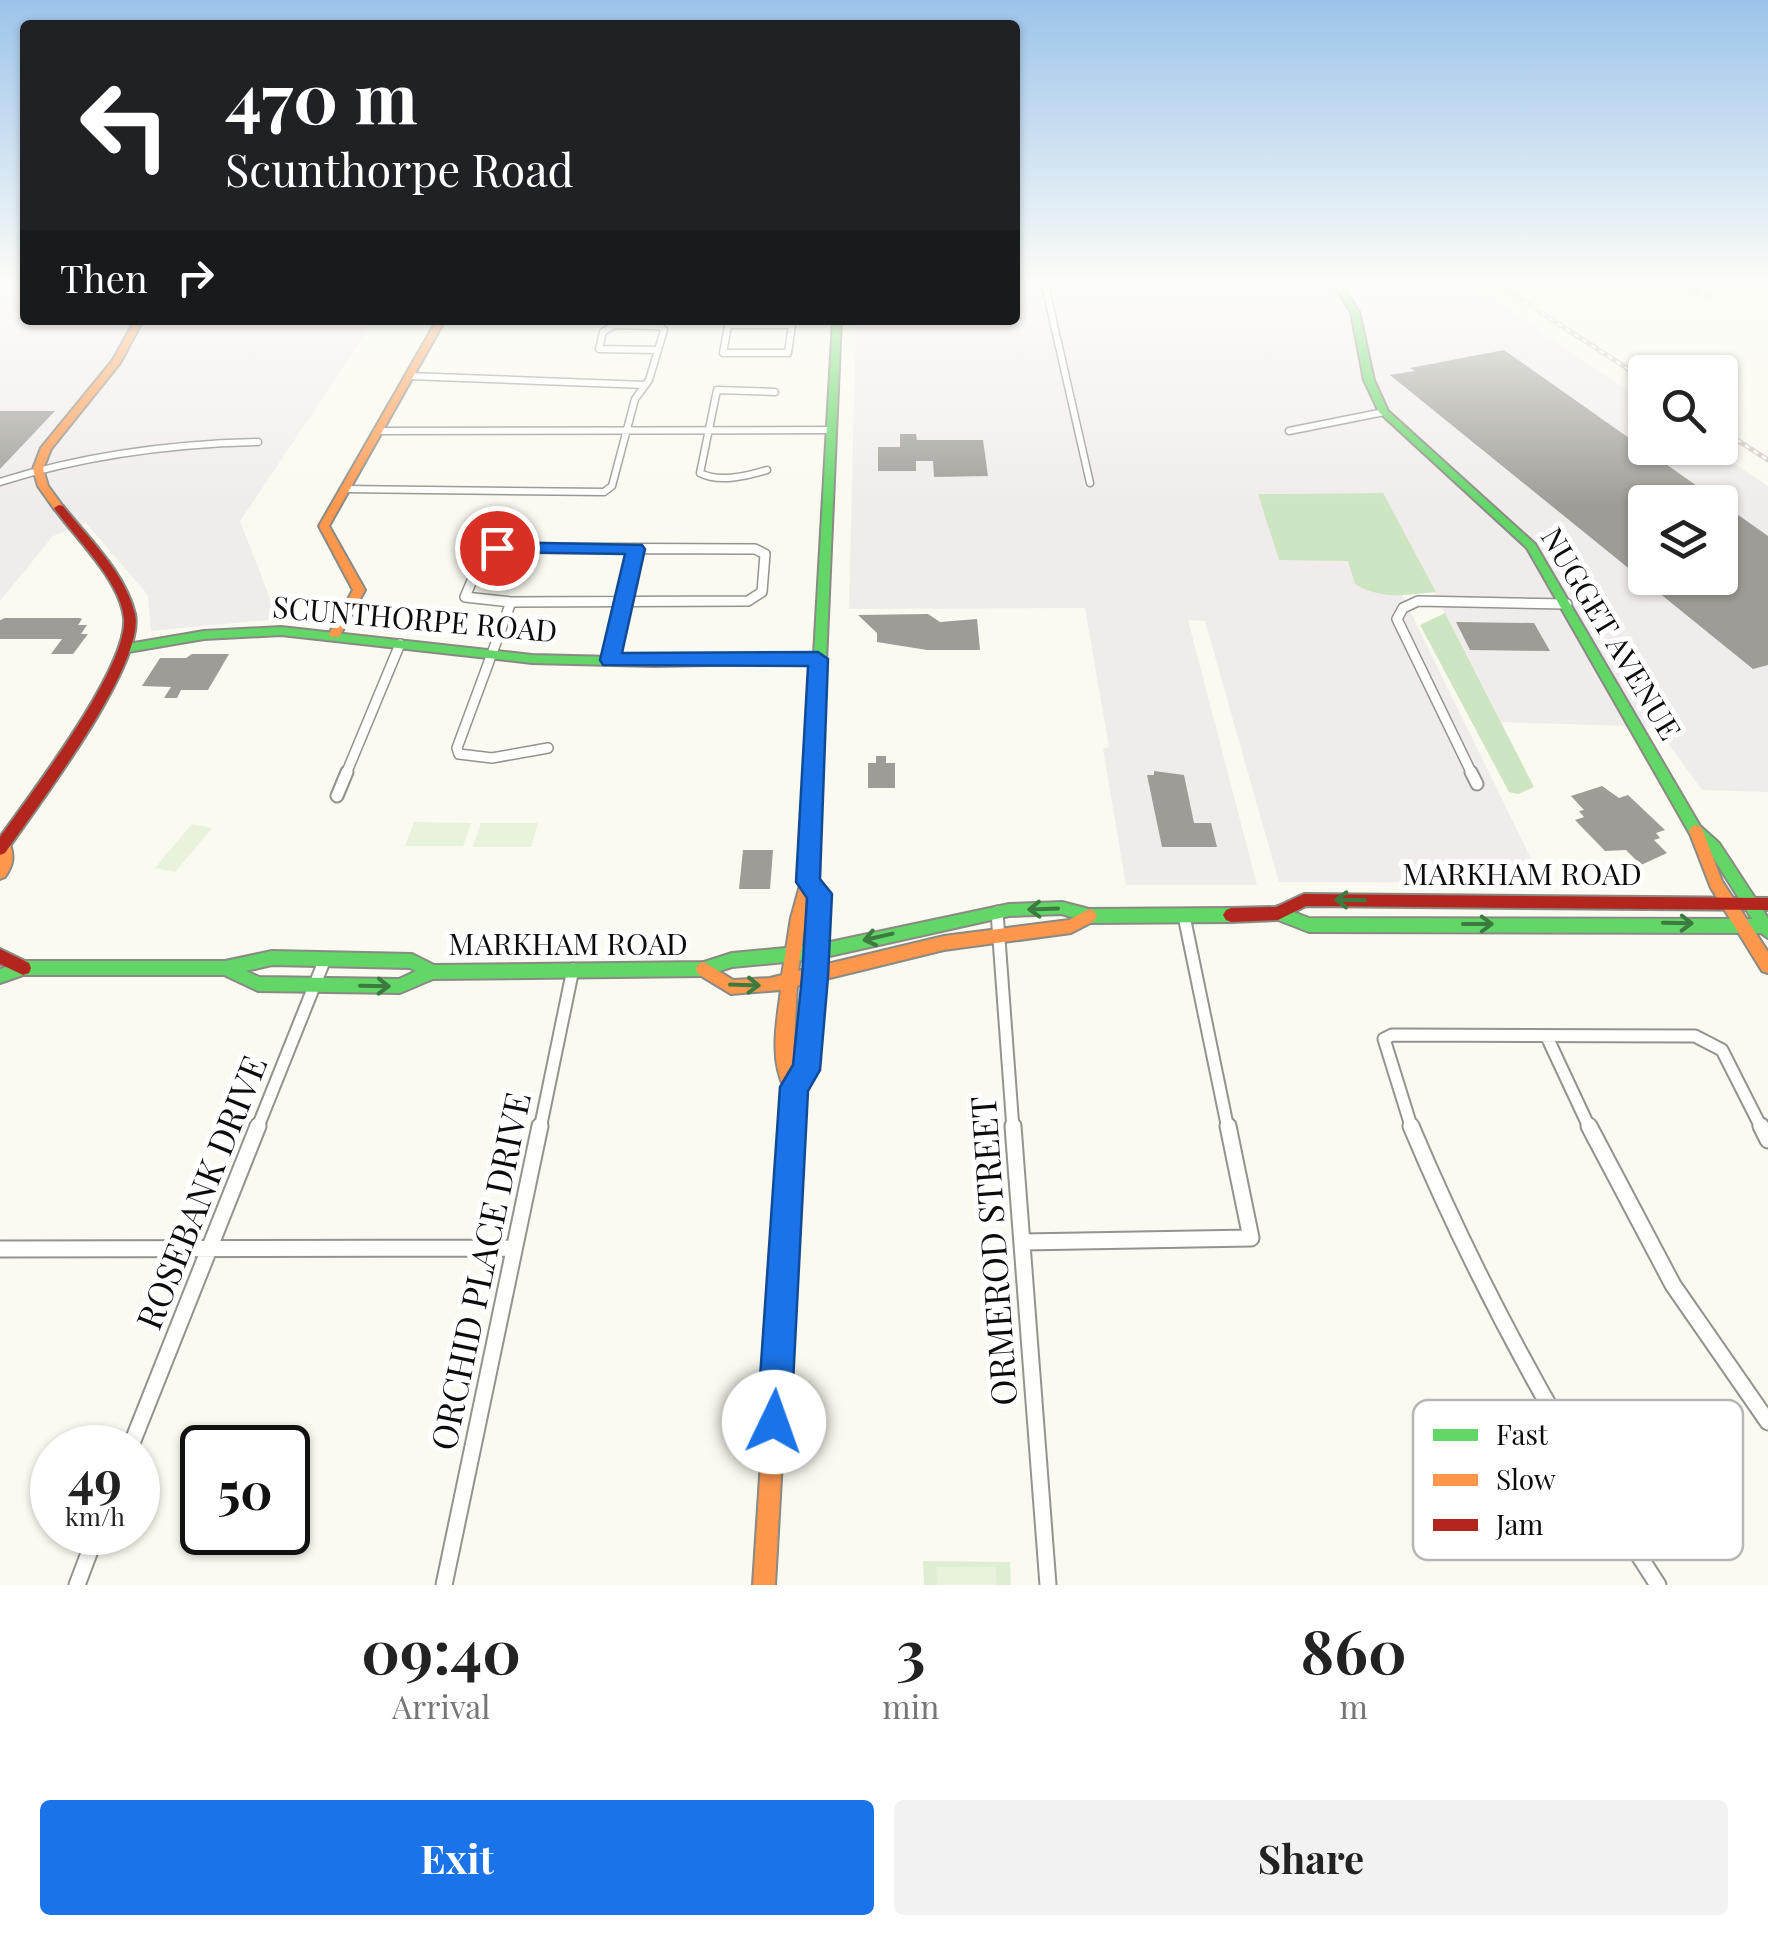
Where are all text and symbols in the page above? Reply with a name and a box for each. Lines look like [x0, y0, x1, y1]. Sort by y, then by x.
text: 470 m [225, 48, 418, 142]
icon: left [60, 60, 190, 190]
text: Scunthorpe Road [225, 138, 574, 198]
icon: right [168, 250, 223, 305]
text: Then [60, 252, 148, 303]
map controls [1628, 355, 1738, 595]
button: search [1628, 355, 1738, 465]
button: layers [1628, 485, 1738, 595]
pin [455, 506, 540, 591]
street label: NUGGET AVENUE [1533, 520, 1691, 746]
icon: arrive [470, 521, 525, 576]
street label: SCUNTHORPE ROAD [271, 586, 559, 650]
street label: MARKHAM ROAD [1402, 853, 1642, 893]
one-way arrow [1335, 890, 1368, 910]
one-way arrow [1028, 899, 1060, 918]
one-way arrow [1462, 914, 1494, 934]
one-way arrow [1661, 914, 1693, 933]
street label: MARKHAM ROAD [448, 923, 688, 963]
one-way arrow [863, 929, 895, 947]
one-way arrow [359, 976, 391, 995]
one-way arrow [728, 976, 761, 995]
street label: ROSEBANK DRIVE [124, 1048, 276, 1336]
street label: ORCHID PLACE DRIVE [418, 1088, 540, 1454]
street label: ORMEROD STREET [958, 1095, 1026, 1407]
position arrow [722, 1370, 826, 1474]
legend [1413, 1400, 1743, 1560]
text: Fast [1496, 1415, 1549, 1452]
speed limit sign: 50 [180, 1425, 310, 1555]
text: 49 [68, 1444, 122, 1511]
text: Slow [1496, 1460, 1556, 1497]
text: km/h [65, 1499, 125, 1532]
text: Jam [1495, 1505, 1543, 1542]
text: 09:40 [361, 1609, 521, 1689]
text: 3 [896, 1609, 925, 1689]
text: 860 [1301, 1609, 1407, 1689]
text: Arrival [392, 1684, 490, 1727]
text: min [882, 1684, 939, 1727]
text: m [1339, 1684, 1368, 1727]
button: Exit [40, 1800, 874, 1915]
button: Share [894, 1800, 1728, 1915]

